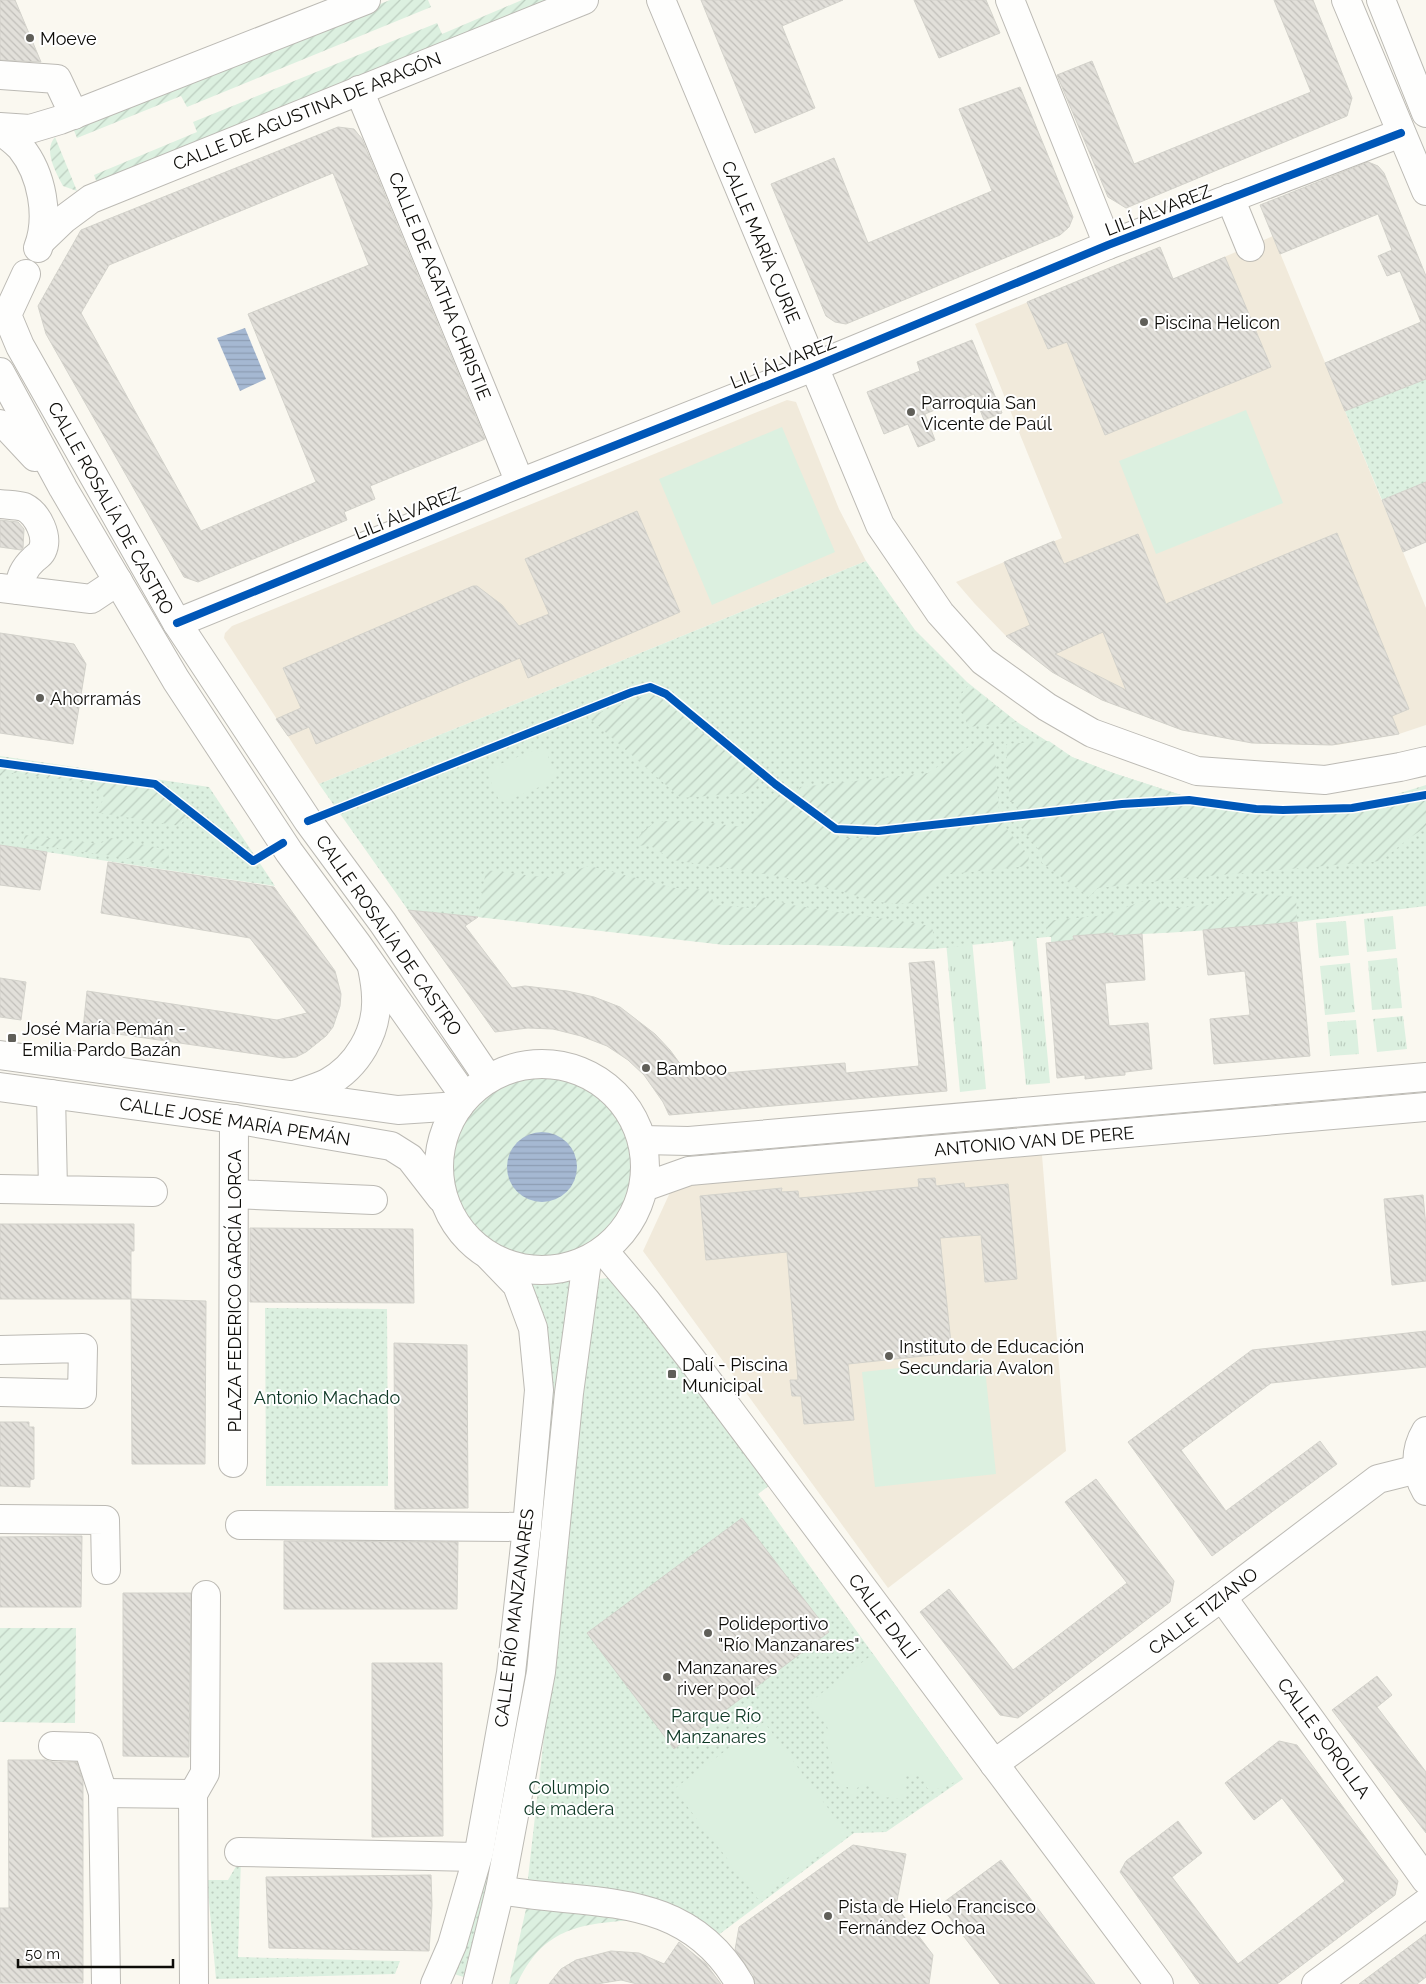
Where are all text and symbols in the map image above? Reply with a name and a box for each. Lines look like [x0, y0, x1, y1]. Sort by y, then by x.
place label: Moeve [40, 28, 97, 49]
marker: Moeve [24, 32, 36, 44]
street label: CALLE DE AGUSTINA DE ARAGÓN [170, 47, 444, 175]
street label: CALLE MARÍA CURIE [717, 157, 806, 326]
street label: CALLE DE AGATHA CHRISTIE [385, 169, 495, 403]
street label: LILÍ ÁLVAREZ [1102, 179, 1214, 240]
place label: Piscina Helicon [1154, 312, 1280, 333]
marker: Piscina Helicon [1138, 316, 1150, 328]
street label: LILÍ ÁLVAREZ [727, 330, 839, 393]
place label: Parroquia San Vicente de Paúl [921, 392, 1052, 434]
street label: CALLE ROSALÍA DE CASTRO [44, 398, 179, 618]
marker: Parroquia San Vicente de Paúl [905, 406, 917, 418]
street label: LILÍ ÁLVAREZ [351, 481, 463, 544]
place label: Ahorramás [50, 688, 141, 709]
marker: Ahorramás [34, 692, 46, 704]
street label: CALLE ROSALÍA DE CASTRO [312, 830, 467, 1039]
place label: José María Pemán - Emilia Pardo Bazán [22, 1018, 186, 1060]
marker: José María Pemán - Emilia Pardo Bazán [6, 1032, 18, 1044]
place label: Bamboo [656, 1058, 727, 1079]
marker: Bamboo [640, 1062, 652, 1074]
street label: CALLE JOSÉ MARÍA PEMÁN [118, 1091, 352, 1150]
street label: ANTONIO VAN DE PERE [933, 1122, 1135, 1160]
street label: PLAZA FEDERICO GARCÍA LORCA [223, 1150, 245, 1432]
place label: Instituto de Educación Secundaria Avalon [899, 1336, 1084, 1378]
marker: Instituto de Educación Secundaria Avalon [883, 1350, 895, 1362]
place label: Dalí - Piscina Municipal [682, 1354, 788, 1396]
marker: Dalí - Piscina Municipal [666, 1368, 678, 1380]
park label: Antonio Machado [254, 1387, 401, 1408]
street label: CALLE RÍO MANZANARES [489, 1507, 538, 1729]
street label: CALLE TIZIANO [1144, 1563, 1262, 1659]
street label: CALLE DALÍ [844, 1569, 923, 1663]
place label: Polideportivo "Río Manzanares" [718, 1613, 860, 1655]
marker: Polideportivo "Río Manzanares" [702, 1627, 714, 1639]
place label: Manzanares river pool [677, 1657, 778, 1699]
marker: Manzanares river pool [661, 1671, 673, 1683]
street label: CALLE SOROLLA [1273, 1674, 1375, 1802]
park label: Parque Río Manzanares [666, 1705, 766, 1747]
park label: Columpio de madera [524, 1777, 614, 1819]
place label: Pista de Hielo Francisco Fernández Ochoa [838, 1896, 1036, 1938]
marker: Pista de Hielo Francisco Fernández Ochoa [822, 1910, 834, 1922]
scale bar [18, 1936, 172, 1968]
text: 50 m [25, 1945, 60, 1963]

